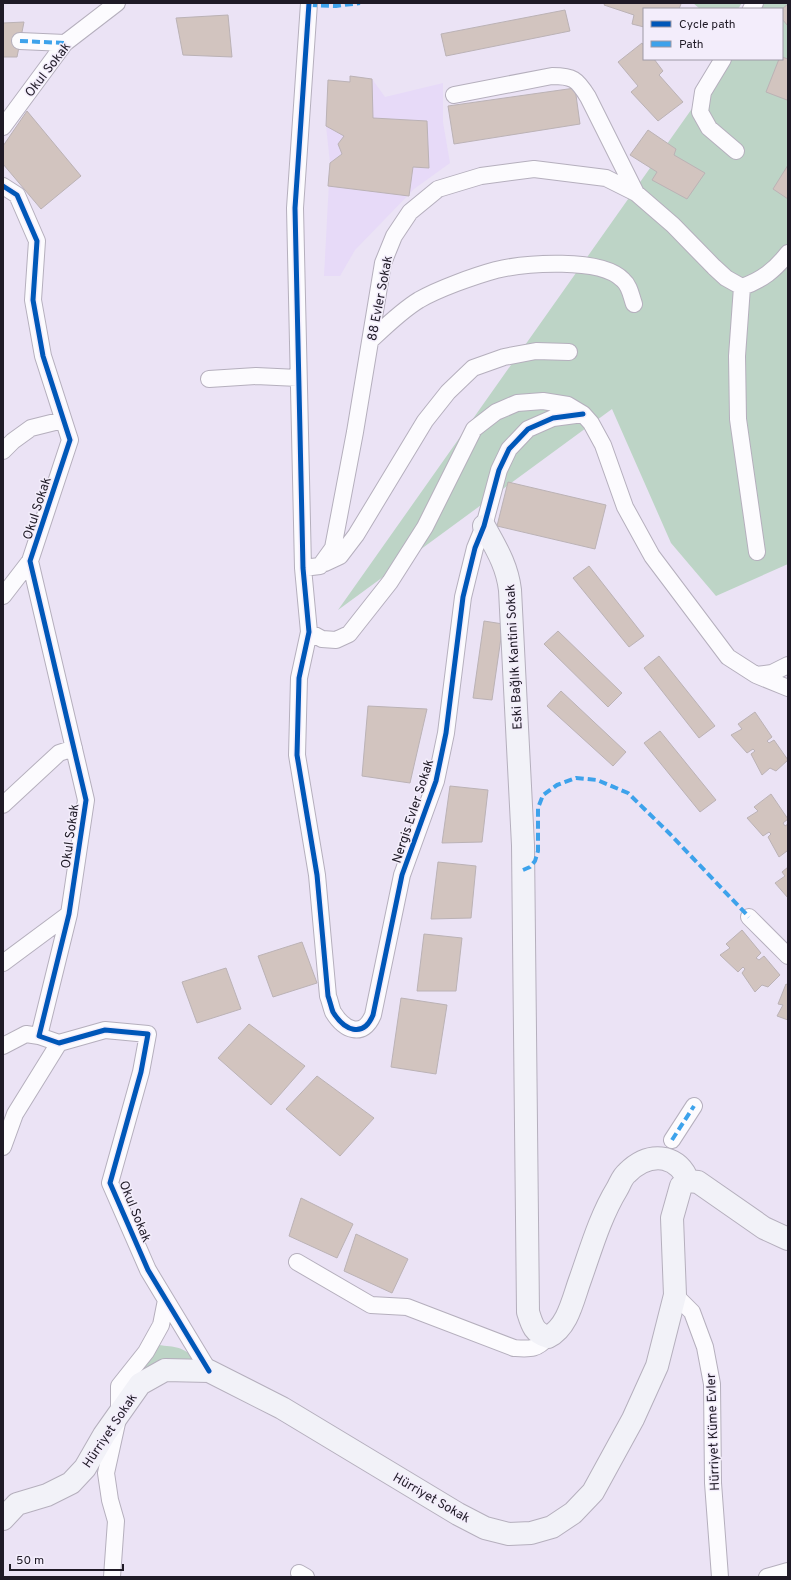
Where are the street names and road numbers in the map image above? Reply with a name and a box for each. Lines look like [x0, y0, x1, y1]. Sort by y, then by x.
street label: Okul Sokak [22, 40, 75, 101]
street label: 88 Evler Sokak [365, 254, 397, 342]
street label: Okul Sokak [20, 475, 56, 542]
street label: Eski Bağlık Kantini Sokak [503, 584, 527, 730]
street label: Nergis Evler Sokak [390, 758, 438, 866]
street label: Okul Sokak [59, 803, 83, 870]
street label: Okul Sokak [115, 1179, 154, 1245]
street label: Hürriyet Küme Evler [704, 1373, 724, 1491]
street label: Hürriyet Sokak [80, 1391, 142, 1471]
street label: Hürriyet Sokak [390, 1470, 473, 1527]

